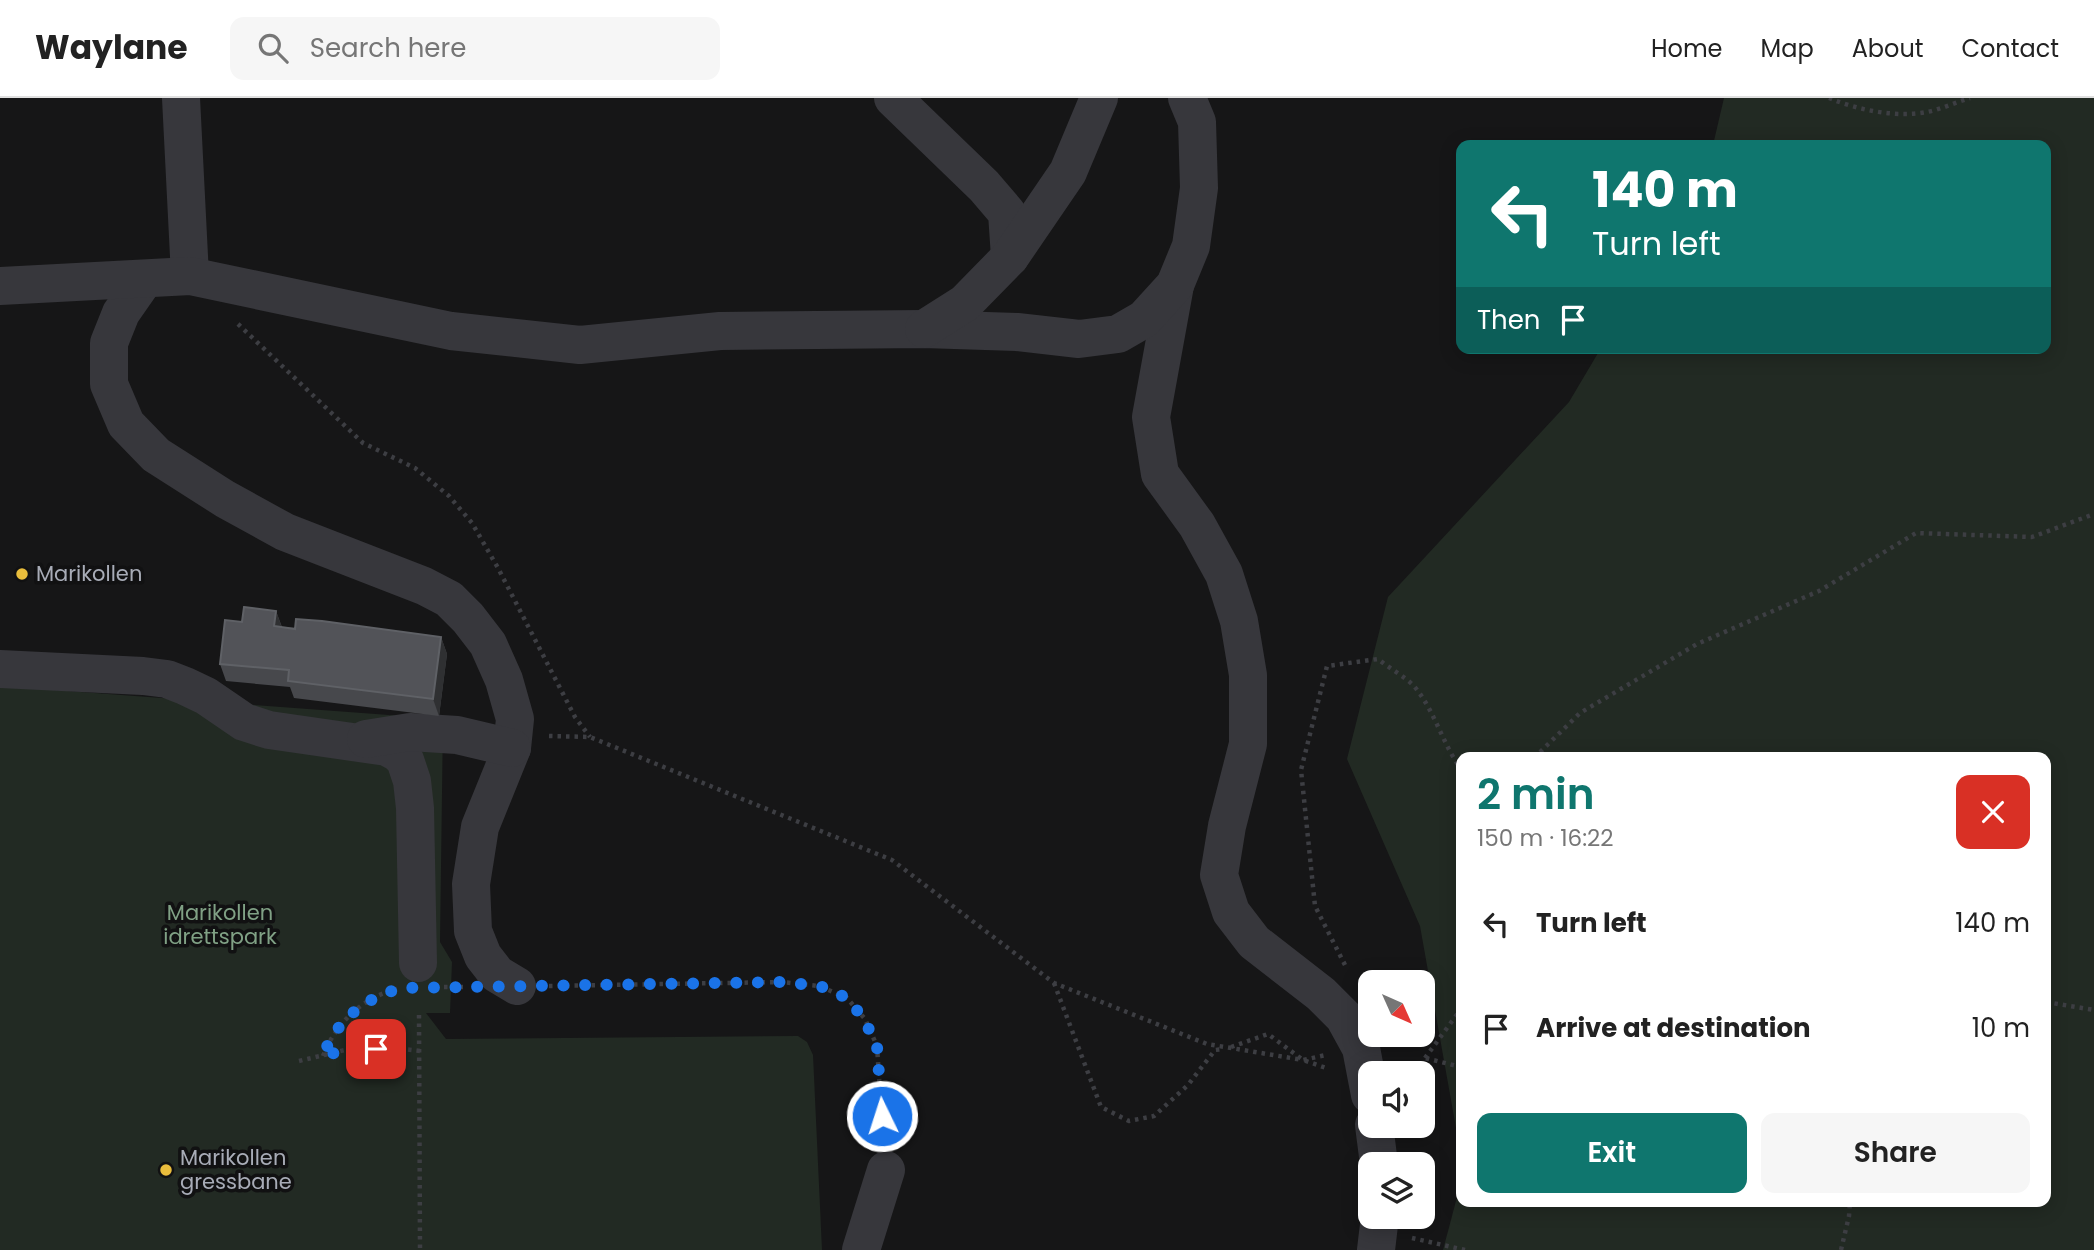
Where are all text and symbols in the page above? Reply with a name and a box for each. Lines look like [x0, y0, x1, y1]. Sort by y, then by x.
search box [230, 17, 720, 80]
text: Waylane [35, 24, 188, 71]
icon: search [254, 29, 292, 67]
text: Search here [310, 30, 466, 66]
text: Home [1651, 32, 1723, 65]
text: Map [1761, 32, 1814, 65]
text: About [1852, 32, 1923, 65]
text: Contact [1961, 32, 2059, 65]
text: 140 m [1592, 156, 1738, 224]
icon: left [1477, 168, 1568, 259]
text: Turn left [1592, 221, 1721, 266]
icon: arrive [1554, 301, 1592, 339]
text: Then [1477, 302, 1540, 338]
place label: Marikollen [36, 559, 142, 588]
marker: Marikollen [14, 566, 30, 582]
text: 2 min [1477, 765, 1595, 824]
button: close [1956, 775, 2030, 849]
text: 150 m · 16:22 [1477, 822, 1614, 854]
park label: Marikollen idrettspark [163, 898, 277, 951]
icon: left [1477, 905, 1515, 943]
text: Turn left [1536, 905, 1647, 941]
text: 140 m [1955, 905, 2030, 941]
north arrow [1358, 970, 1435, 1046]
map controls [1358, 970, 1435, 1229]
icon: arrive [1477, 1010, 1515, 1048]
text: Arrive at destination [1536, 1010, 1811, 1046]
text: 10 m [1972, 1010, 2030, 1046]
pin [346, 1019, 406, 1079]
icon: arrive [357, 1030, 395, 1068]
button: sound [1358, 1061, 1435, 1138]
position arrow [845, 1079, 919, 1153]
button: Exit [1477, 1113, 1747, 1193]
button: Share [1761, 1113, 2030, 1193]
place label: Marikollen gressbane [180, 1143, 292, 1196]
button: layers [1358, 1152, 1435, 1229]
marker: Marikollen gressbane [158, 1162, 174, 1178]

